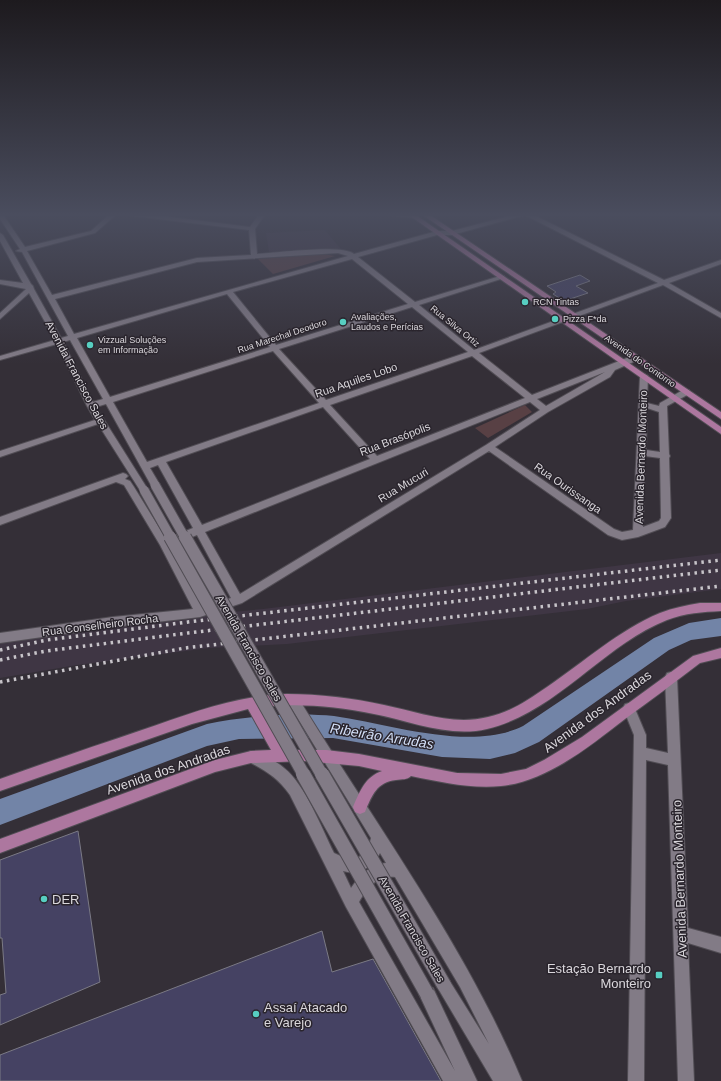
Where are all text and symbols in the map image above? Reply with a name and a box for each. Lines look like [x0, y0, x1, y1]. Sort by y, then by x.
marker: RCN Tintas [520, 297, 530, 307]
place label: RCN Tintas [533, 297, 580, 307]
street label: Rua Silva Ortiz [429, 303, 482, 349]
place label: Avaliações, Laudos e Perícias [351, 312, 424, 332]
marker: Pizza F*da [550, 314, 560, 324]
place label: Pizza F*da [563, 314, 607, 324]
street label: Rua Marechal Deodoro [236, 317, 328, 355]
marker: Avaliações, Laudos e Perícias [338, 317, 348, 327]
street label: Avenida Francisco Sales [43, 319, 111, 432]
street label: Avenida do Contorno [603, 333, 677, 389]
place label: Vizzual Soluções em Informação [98, 335, 167, 355]
marker: Vizzual Soluções em Informação [85, 340, 95, 350]
street label: Rua Aquiles Lobo [313, 360, 399, 400]
street label: Avenida Bernardo Monteiro [633, 390, 649, 524]
street label: Rua Brasópolis [358, 420, 432, 458]
street label: Rua Ourissanga [532, 460, 605, 516]
street label: Rua Mucuri [376, 465, 430, 505]
street label: Avenida Francisco Sales [214, 593, 285, 704]
street label: Rua Conselheiro Rocha [41, 612, 160, 638]
street label: Avenida dos Andradas [540, 667, 655, 756]
water label: Ribeirão Arrudas [329, 720, 435, 752]
street label: Avenida dos Andradas [104, 741, 232, 798]
street label: Avenida Bernardo Monteiro [669, 800, 690, 958]
street label: Avenida Francisco Sales [377, 874, 448, 985]
place label: DER [52, 892, 79, 907]
marker: DER [39, 894, 49, 904]
place label: Estação Bernardo Monteiro [547, 961, 651, 991]
marker: Estação Bernardo Monteiro [654, 970, 664, 980]
place label: Assaí Atacado e Varejo [264, 1000, 347, 1030]
marker: Assaí Atacado e Varejo [251, 1009, 261, 1019]

